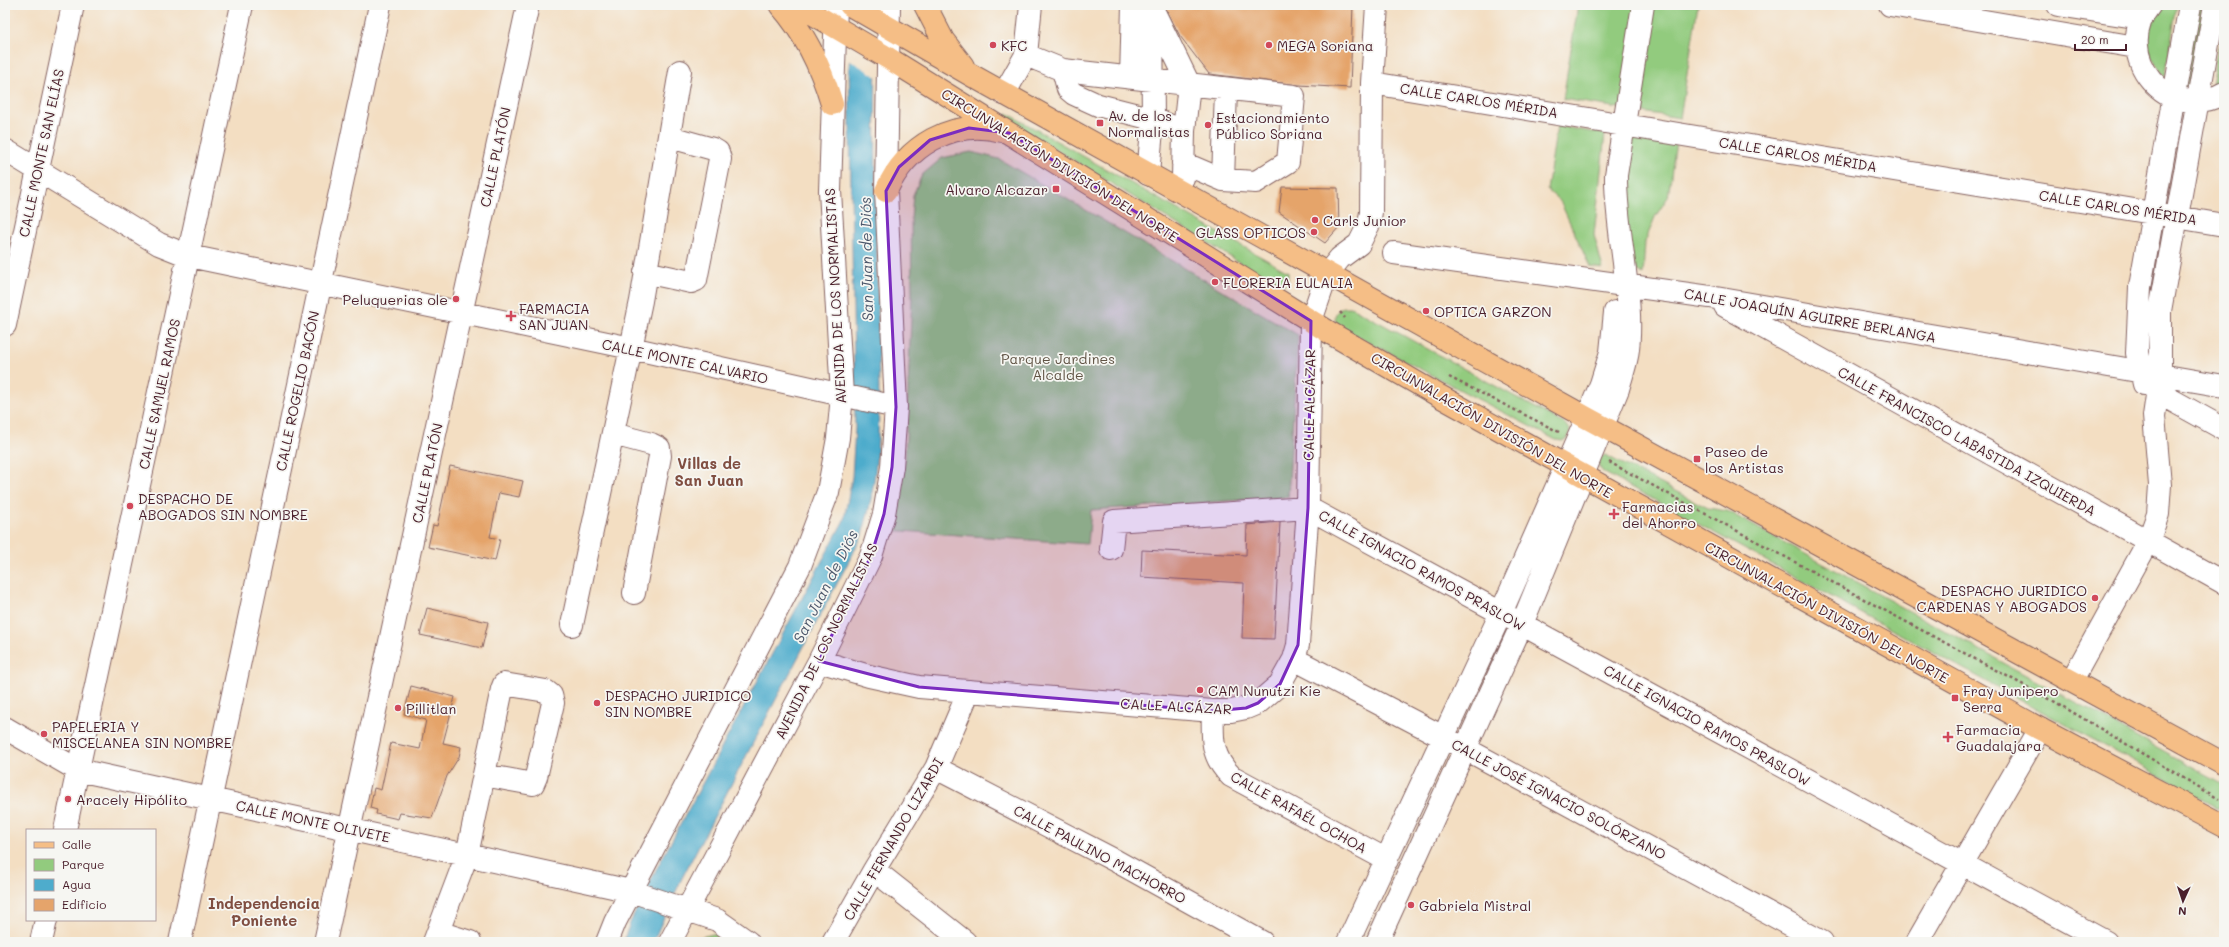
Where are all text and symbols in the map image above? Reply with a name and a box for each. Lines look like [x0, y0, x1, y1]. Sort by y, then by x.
scale bar [2075, 26, 2126, 52]
text: 20 m [2081, 31, 2109, 47]
place label: KFC [1001, 36, 1027, 55]
place label: MEGA Soriana [1277, 36, 1373, 55]
marker: KFC [988, 40, 998, 50]
marker: MEGA Soriana [1264, 40, 1274, 50]
street label: CALLE MONTE SAN ELÍAS [14, 67, 68, 239]
street label: CALLE CARLOS MÉRIDA [1399, 78, 1559, 122]
street label: CIRCUNVALACIÓN DIVISIÓN DEL NORTE [938, 84, 1182, 246]
street label: CALLE PLATÓN [475, 105, 515, 209]
place label: Av. de los Normalistas [1108, 106, 1190, 141]
place label: Estacionamiento Público Soriana [1216, 108, 1329, 143]
marker: Av. de los Normalistas [1095, 118, 1105, 128]
marker: Estacionamiento Público Soriana [1203, 120, 1213, 130]
street label: CALLE CARLOS MÉRIDA [1718, 132, 1878, 176]
place label: Alvaro Alcazar [945, 180, 1048, 199]
marker: Alvaro Alcazar [1051, 184, 1061, 194]
street label: CALLE CARLOS MÉRIDA [2038, 185, 2198, 229]
street label: AVENIDA DE LOS NORMALISTAS [820, 188, 850, 404]
water label: San Juan de Diós [855, 197, 877, 321]
place label: Carls Junior [1323, 211, 1406, 230]
marker: Carls Junior [1310, 215, 1320, 225]
place label: GLASS OPTICOS [1196, 223, 1306, 242]
marker: GLASS OPTICOS [1309, 227, 1319, 237]
place label: FLORERIA EULALIA [1223, 273, 1353, 292]
marker: FLORERIA EULALIA [1210, 277, 1220, 287]
street label: CALLE JOAQUÍN AGUIRRE BERLANGA [1682, 283, 1938, 347]
place label: Peluquerias ole [343, 290, 448, 309]
marker: Peluquerias ole [451, 294, 461, 304]
place label: FARMACIA SAN JUAN [519, 299, 590, 334]
place label: OPTICA GARZON [1434, 302, 1552, 321]
marker: OPTICA GARZON [1421, 306, 1431, 316]
street label: CALLE ROGELIO BACÓN [271, 309, 323, 473]
marker: FARMACIA SAN JUAN [506, 311, 516, 321]
street label: CALLE SAMUEL RAMOS [134, 317, 184, 471]
street label: CALLE MONTE CALVARIO [600, 334, 770, 388]
street label: CIRCUNVALACIÓN DIVISIÓN DEL NORTE [1368, 348, 1616, 502]
park label: Parque Jardines Alcalde [1001, 349, 1115, 384]
street label: CALLE ALCÁZAR [1299, 349, 1319, 461]
street label: CALLE FRANCISCO LABASTIDA IZQUIERDA [1834, 362, 2100, 520]
street label: CALLE PLATÓN [407, 421, 447, 525]
place label: Paseo de los Artistas [1705, 442, 1784, 477]
district label: Villas de San Juan [675, 453, 743, 490]
marker: Paseo de los Artistas [1692, 454, 1702, 464]
place label: DESPACHO DE ABOGADOS SIN NOMBRE [138, 489, 308, 524]
place label: Farmacias del Ahorro [1622, 497, 1696, 532]
marker: DESPACHO DE ABOGADOS SIN NOMBRE [125, 501, 135, 511]
street label: CALLE IGNACIO RAMOS PRASLOW [1315, 505, 1529, 635]
marker: Farmacias del Ahorro [1609, 509, 1619, 519]
water label: San Juan de Diós [788, 526, 862, 646]
street label: CIRCUNVALACIÓN DIVISIÓN DEL NORTE [1702, 537, 1952, 687]
street label: AVENIDA DE LOS NORMALISTAS [770, 540, 882, 742]
place label: DESPACHO JURIDICO CARDENAS Y ABOGADOS [1917, 581, 2087, 616]
marker: DESPACHO JURIDICO CARDENAS Y ABOGADOS [2090, 593, 2100, 603]
street label: CALLE IGNACIO RAMOS PRASLOW [1600, 660, 1814, 790]
place label: CAM Nunutzi Kie [1208, 681, 1321, 700]
place label: Fray Junipero Serra [1963, 681, 2058, 716]
marker: CAM Nunutzi Kie [1195, 685, 1205, 695]
place label: DESPACHO JURIDICO SIN NOMBRE [605, 686, 751, 721]
marker: Fray Junipero Serra [1950, 693, 1960, 703]
street label: CALLE ALCÁZAR [1120, 694, 1232, 718]
marker: DESPACHO JURIDICO SIN NOMBRE [592, 698, 602, 708]
place label: Pillitlan [406, 699, 456, 718]
marker: Pillitlan [393, 703, 403, 713]
place label: PAPELERIA Y MISCELANEA SIN NOMBRE [52, 717, 232, 752]
place label: Farmacia Guadalajara [1956, 720, 2042, 755]
marker: PAPELERIA Y MISCELANEA SIN NOMBRE [39, 729, 49, 739]
marker: Farmacia Guadalajara [1943, 732, 1953, 742]
street label: CALLE JOSÉ IGNACIO SOLÓRZANO [1448, 734, 1670, 864]
street label: CALLE FERNANDO LIZARDI [839, 754, 947, 924]
street label: CALLE RAFAÉL OCHOA [1227, 767, 1371, 857]
place label: Aracely Hipólito [76, 790, 187, 809]
marker: Aracely Hipólito [63, 794, 73, 804]
street label: CALLE MONTE OLIVETE [234, 795, 392, 847]
street label: CALLE PAULINO MACHORRO [1010, 800, 1190, 908]
legend [26, 829, 156, 921]
text: Calle [62, 836, 92, 852]
text: Parque [62, 856, 105, 872]
text: Agua [62, 876, 91, 892]
north arrow [2163, 881, 2203, 921]
district label: Independencia Poniente [208, 893, 320, 930]
text: Edificio [62, 896, 106, 912]
place label: Gabriela Mistral [1419, 896, 1531, 915]
marker: Gabriela Mistral [1406, 900, 1416, 910]
text: N [2178, 904, 2187, 919]

